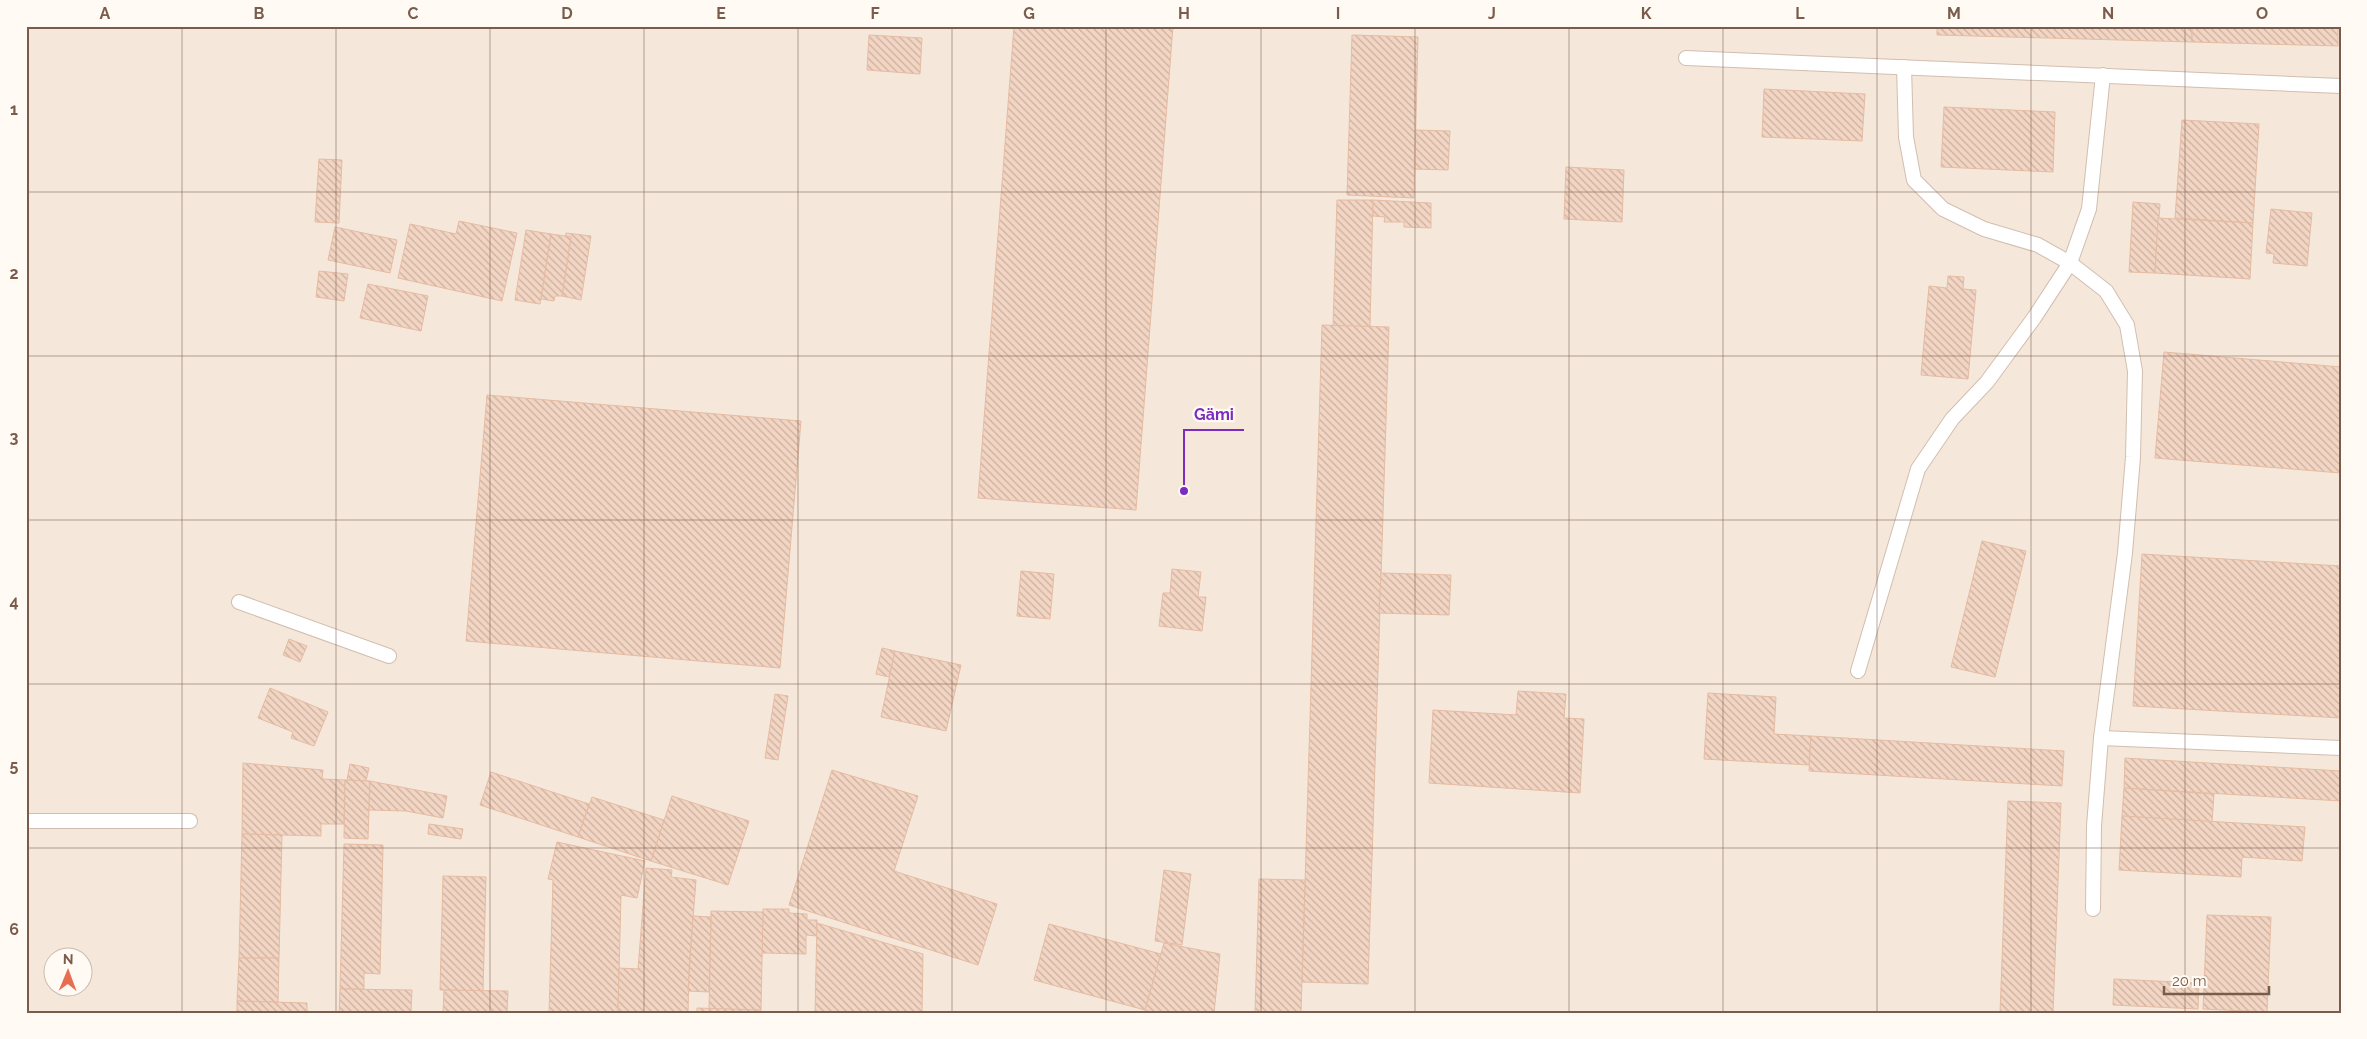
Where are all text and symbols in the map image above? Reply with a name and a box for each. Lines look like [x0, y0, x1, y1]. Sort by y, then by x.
text: A [100, 4, 111, 23]
text: B [254, 4, 265, 23]
text: C [408, 4, 419, 23]
text: D [561, 4, 573, 23]
text: E [716, 4, 726, 23]
text: F [870, 4, 880, 23]
text: G [1023, 4, 1035, 23]
text: H [1178, 4, 1190, 23]
text: I [1336, 4, 1340, 23]
text: J [1488, 4, 1496, 23]
text: K [1641, 4, 1652, 23]
text: L [1795, 4, 1805, 23]
text: M [1947, 4, 1961, 23]
text: N [2102, 4, 2114, 23]
text: O [2256, 4, 2268, 23]
text: 1 [10, 100, 18, 119]
text: 2 [9, 264, 19, 283]
callout: Gämi [1184, 399, 1244, 430]
text: Gämi [1194, 405, 1234, 424]
text: 3 [10, 428, 19, 447]
text: 4 [9, 592, 19, 611]
text: 5 [10, 756, 19, 775]
text: 6 [9, 920, 19, 939]
north arrow [42, 946, 92, 996]
text: N [63, 951, 74, 967]
scale bar [2164, 964, 2270, 996]
text: 20 m [2172, 972, 2207, 990]

